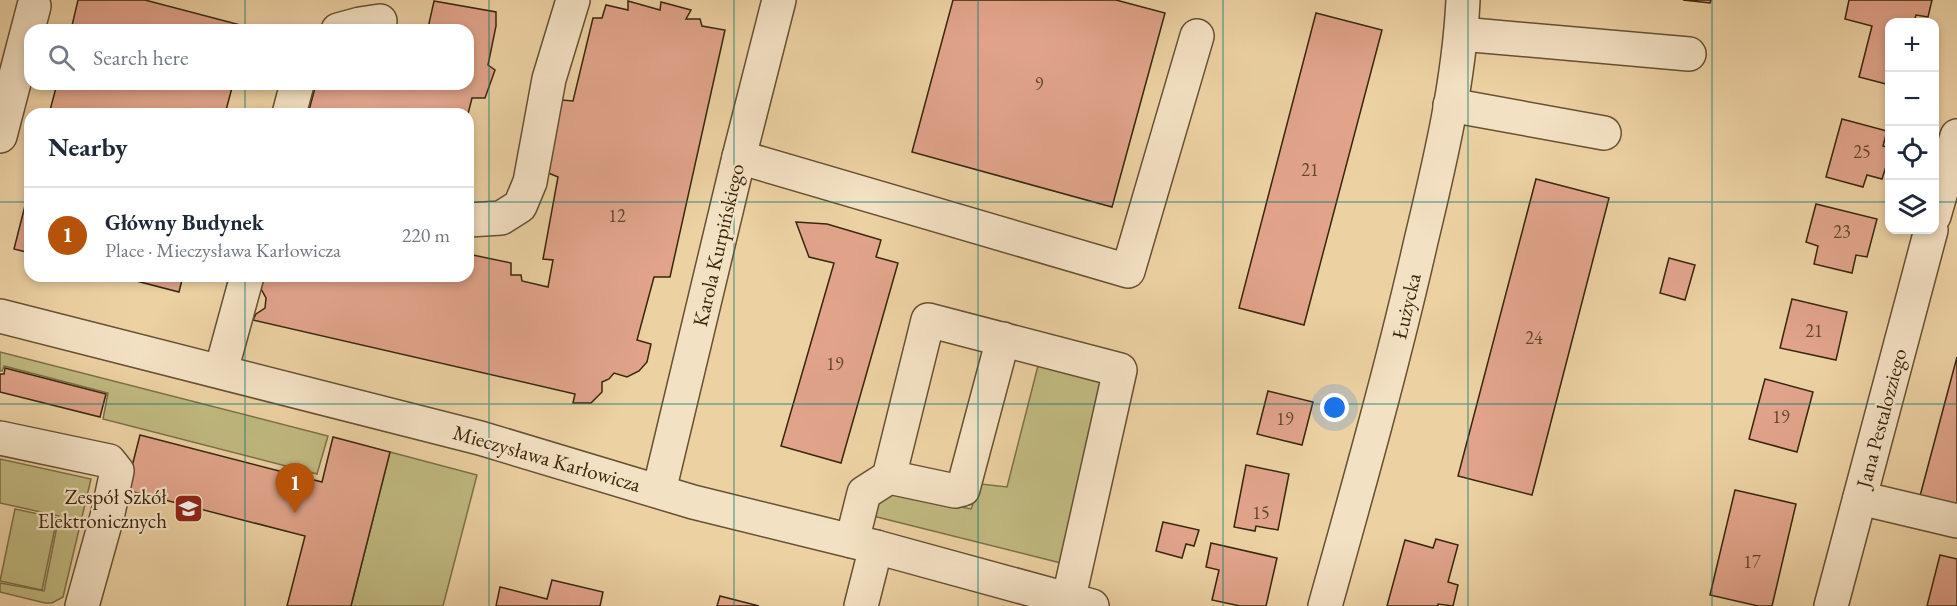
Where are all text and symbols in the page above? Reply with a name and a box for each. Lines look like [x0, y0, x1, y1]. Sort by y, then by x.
map controls [1885, 18, 1939, 234]
button: + [1885, 18, 1939, 72]
search box [24, 24, 474, 90]
icon: search [45, 41, 78, 74]
text: Search here [93, 43, 188, 72]
house number: 9 [1035, 72, 1044, 95]
button: − [1885, 72, 1939, 126]
button: locate [1885, 126, 1939, 180]
text: Nearby [48, 130, 128, 164]
house number: 25 [1853, 140, 1871, 163]
house number: 21 [1301, 158, 1319, 181]
street label: Karola Kurpińskiego [686, 161, 750, 329]
button: layers [1885, 180, 1939, 234]
house number: 12 [608, 204, 626, 227]
text: Główny Budynek [105, 208, 264, 237]
house number: 23 [1833, 220, 1851, 243]
text: 1 [62, 222, 73, 248]
text: 220 m [402, 222, 450, 248]
text: Place · Mieczysława Karłowicza [105, 237, 341, 263]
street label: Łużycka [1385, 270, 1427, 342]
house number: 21 [1805, 319, 1823, 342]
house number: 24 [1525, 326, 1543, 349]
street label: Jana Pestalozziego [1849, 345, 1913, 493]
house number: 19 [826, 352, 844, 375]
your location [1320, 393, 1349, 422]
house number: 19 [1772, 405, 1790, 428]
house number: 19 [1276, 407, 1294, 430]
street label: Mieczysława Karłowicza [450, 418, 645, 498]
pin: 1 [276, 464, 314, 513]
place label: Zespół Szkół Elektronicznych [38, 483, 167, 534]
school or university icon: Zespół Szkół Elektronicznych [172, 492, 204, 524]
house number: 15 [1252, 501, 1270, 524]
house number: 17 [1743, 550, 1761, 573]

